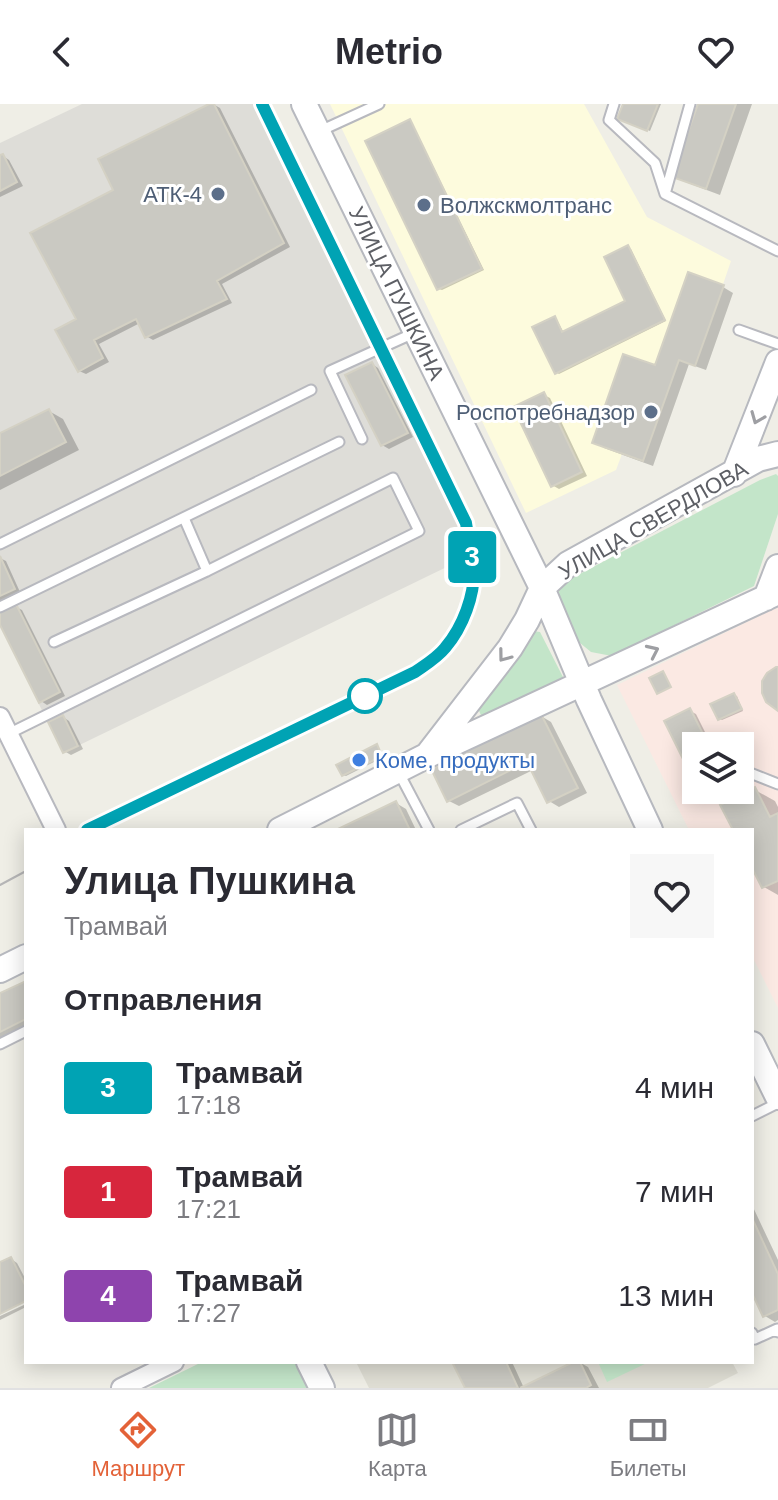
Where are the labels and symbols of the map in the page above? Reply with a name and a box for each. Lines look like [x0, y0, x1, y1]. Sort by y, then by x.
place label: АТК-4 [143, 182, 202, 207]
marker: АТК-4 [209, 185, 227, 203]
place label: Волжскмолтранс [440, 193, 612, 218]
marker: Волжскмолтранс [415, 196, 433, 214]
street label: УЛИЦА ПУШКИНА [344, 202, 450, 384]
place label: Роспотребнадзор [456, 400, 635, 425]
marker: Роспотребнадзор [642, 403, 660, 421]
one-way arrow [750, 410, 766, 424]
street label: УЛИЦА СВЕРДЛОВА [554, 456, 752, 585]
line badge: 3 [446, 531, 498, 583]
one-way arrow [645, 645, 659, 661]
one-way arrow [499, 647, 514, 661]
unlabelled marker [348, 679, 382, 713]
place label: Коме, продукты [375, 748, 535, 773]
marker: Коме, продукты [350, 751, 368, 769]

